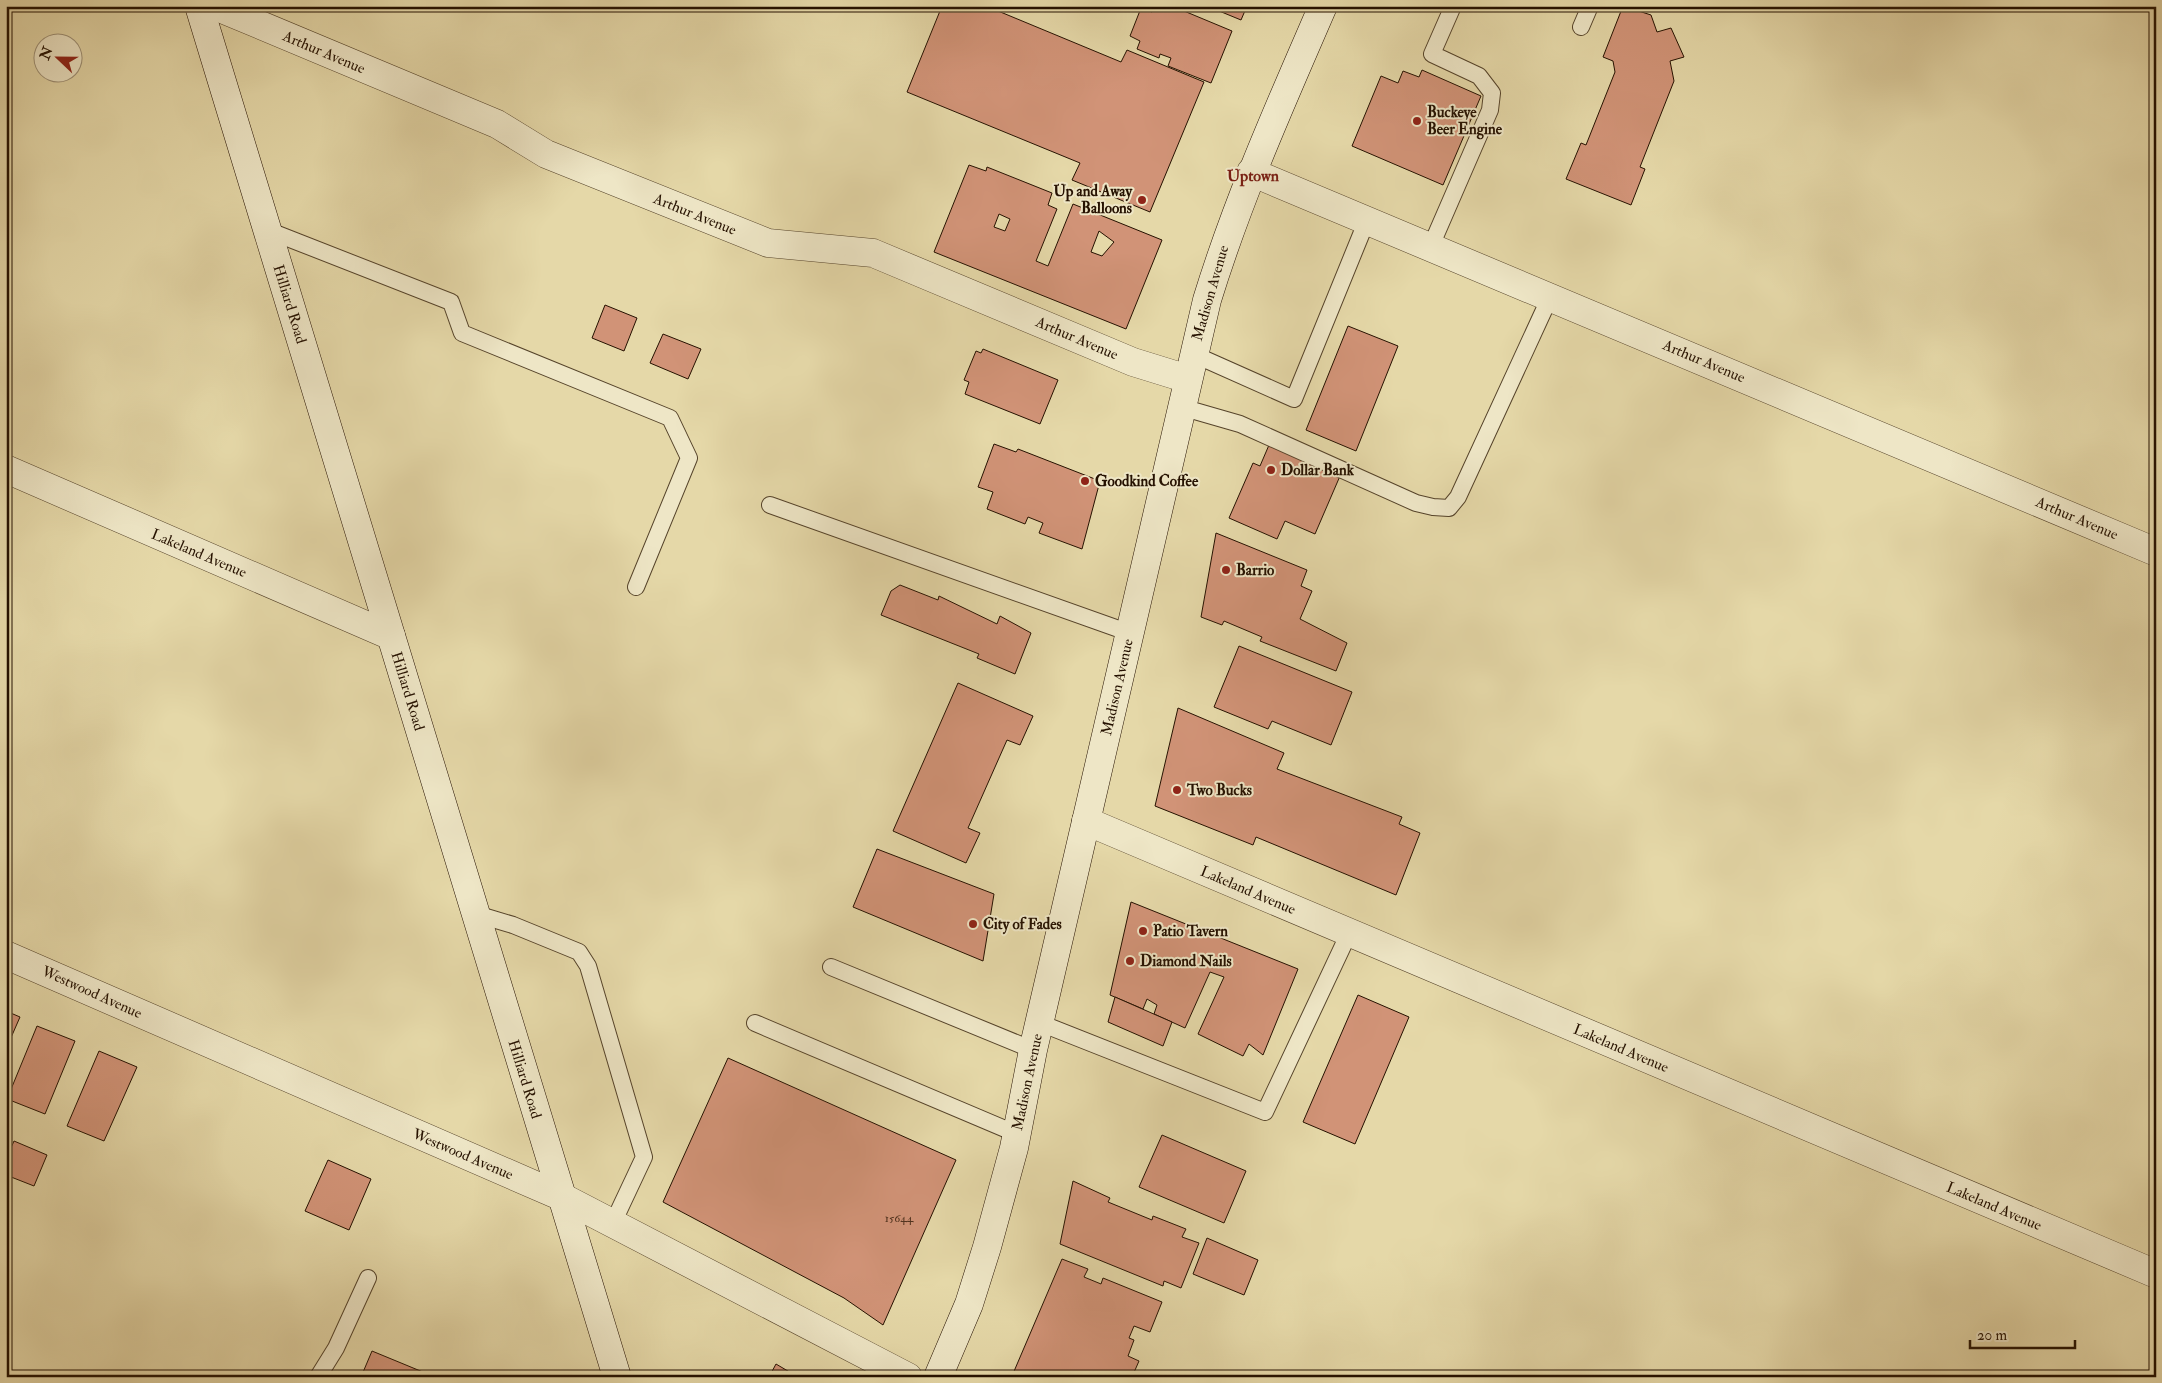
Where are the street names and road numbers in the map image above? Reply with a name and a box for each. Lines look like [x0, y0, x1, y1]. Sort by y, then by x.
street label: Arthur Avenue [279, 26, 368, 78]
street label: Arthur Avenue [650, 189, 739, 240]
street label: Madison Avenue [1188, 243, 1233, 343]
street label: Hilliard Road [269, 262, 311, 346]
street label: Arthur Avenue [1032, 312, 1121, 364]
street label: Arthur Avenue [1659, 335, 1748, 387]
street label: Arthur Avenue [2032, 492, 2121, 544]
street label: Lakeland Avenue [148, 525, 249, 582]
street label: Madison Avenue [1097, 637, 1138, 737]
street label: Hilliard Road [387, 649, 429, 733]
street label: Lakeland Avenue [1197, 862, 1298, 919]
street label: Westwood Avenue [38, 961, 145, 1023]
street label: Lakeland Avenue [1570, 1020, 1671, 1077]
street label: Madison Avenue [1008, 1032, 1047, 1132]
street label: Hilliard Road [504, 1037, 546, 1121]
street label: Westwood Avenue [409, 1124, 516, 1184]
street label: Lakeland Avenue [1943, 1178, 2044, 1235]

